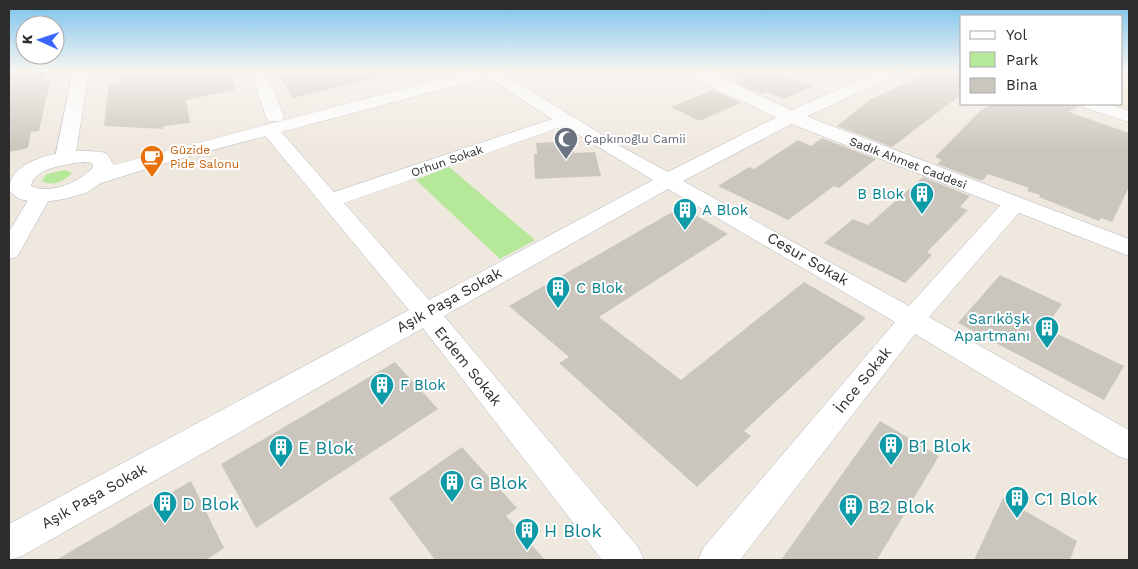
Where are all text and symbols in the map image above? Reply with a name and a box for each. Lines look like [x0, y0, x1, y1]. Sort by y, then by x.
north arrow [15, 15, 65, 65]
legend [960, 15, 1123, 105]
text: Yol [1006, 26, 1028, 44]
text: K [19, 34, 35, 45]
text: Park [1006, 51, 1039, 69]
text: Bina [1006, 76, 1038, 94]
mosque icon: Çapkınoğlu Camii [553, 126, 579, 160]
place label: Çapkınoğlu Camii [584, 132, 686, 146]
street label: Sadık Ahmet Caddesi [847, 134, 969, 192]
street label: Orhun Sokak [409, 142, 485, 180]
place label: Güzide Pide Salonu [170, 143, 239, 171]
cafe icon: Güzide Pide Salonu [139, 144, 165, 178]
building icon: B Blok [909, 181, 935, 215]
place label: B Blok [857, 185, 904, 203]
building icon: A Blok [672, 197, 698, 231]
place label: A Blok [702, 201, 749, 219]
street label: Cesur Sokak [764, 228, 852, 290]
street label: Aşık Paşa Sokak [393, 263, 505, 336]
building icon: C Blok [545, 275, 571, 309]
place label: C Blok [576, 279, 624, 297]
place label: Sarıköşk Apartmanı [954, 310, 1030, 345]
building icon: Sarıköşk Apartmanı [1034, 315, 1060, 349]
street label: Erdem Sokak [431, 323, 506, 410]
street label: İnce Sokak [831, 343, 895, 417]
building icon: F Blok [369, 372, 395, 406]
place label: F Blok [400, 376, 446, 394]
building icon: B1 Blok [878, 432, 904, 466]
building icon: E Blok [268, 434, 294, 468]
place label: B1 Blok [908, 435, 971, 456]
place label: E Blok [298, 437, 354, 458]
street label: Aşık Paşa Sokak [38, 459, 150, 532]
building icon: G Blok [439, 469, 465, 503]
place label: G Blok [470, 472, 527, 493]
building icon: C1 Blok [1004, 485, 1030, 519]
place label: C1 Blok [1034, 488, 1098, 509]
building icon: D Blok [152, 490, 178, 524]
place label: D Blok [182, 493, 239, 514]
building icon: B2 Blok [838, 493, 864, 527]
place label: B2 Blok [868, 496, 935, 517]
building icon: H Blok [514, 517, 540, 551]
place label: H Blok [544, 520, 602, 541]

